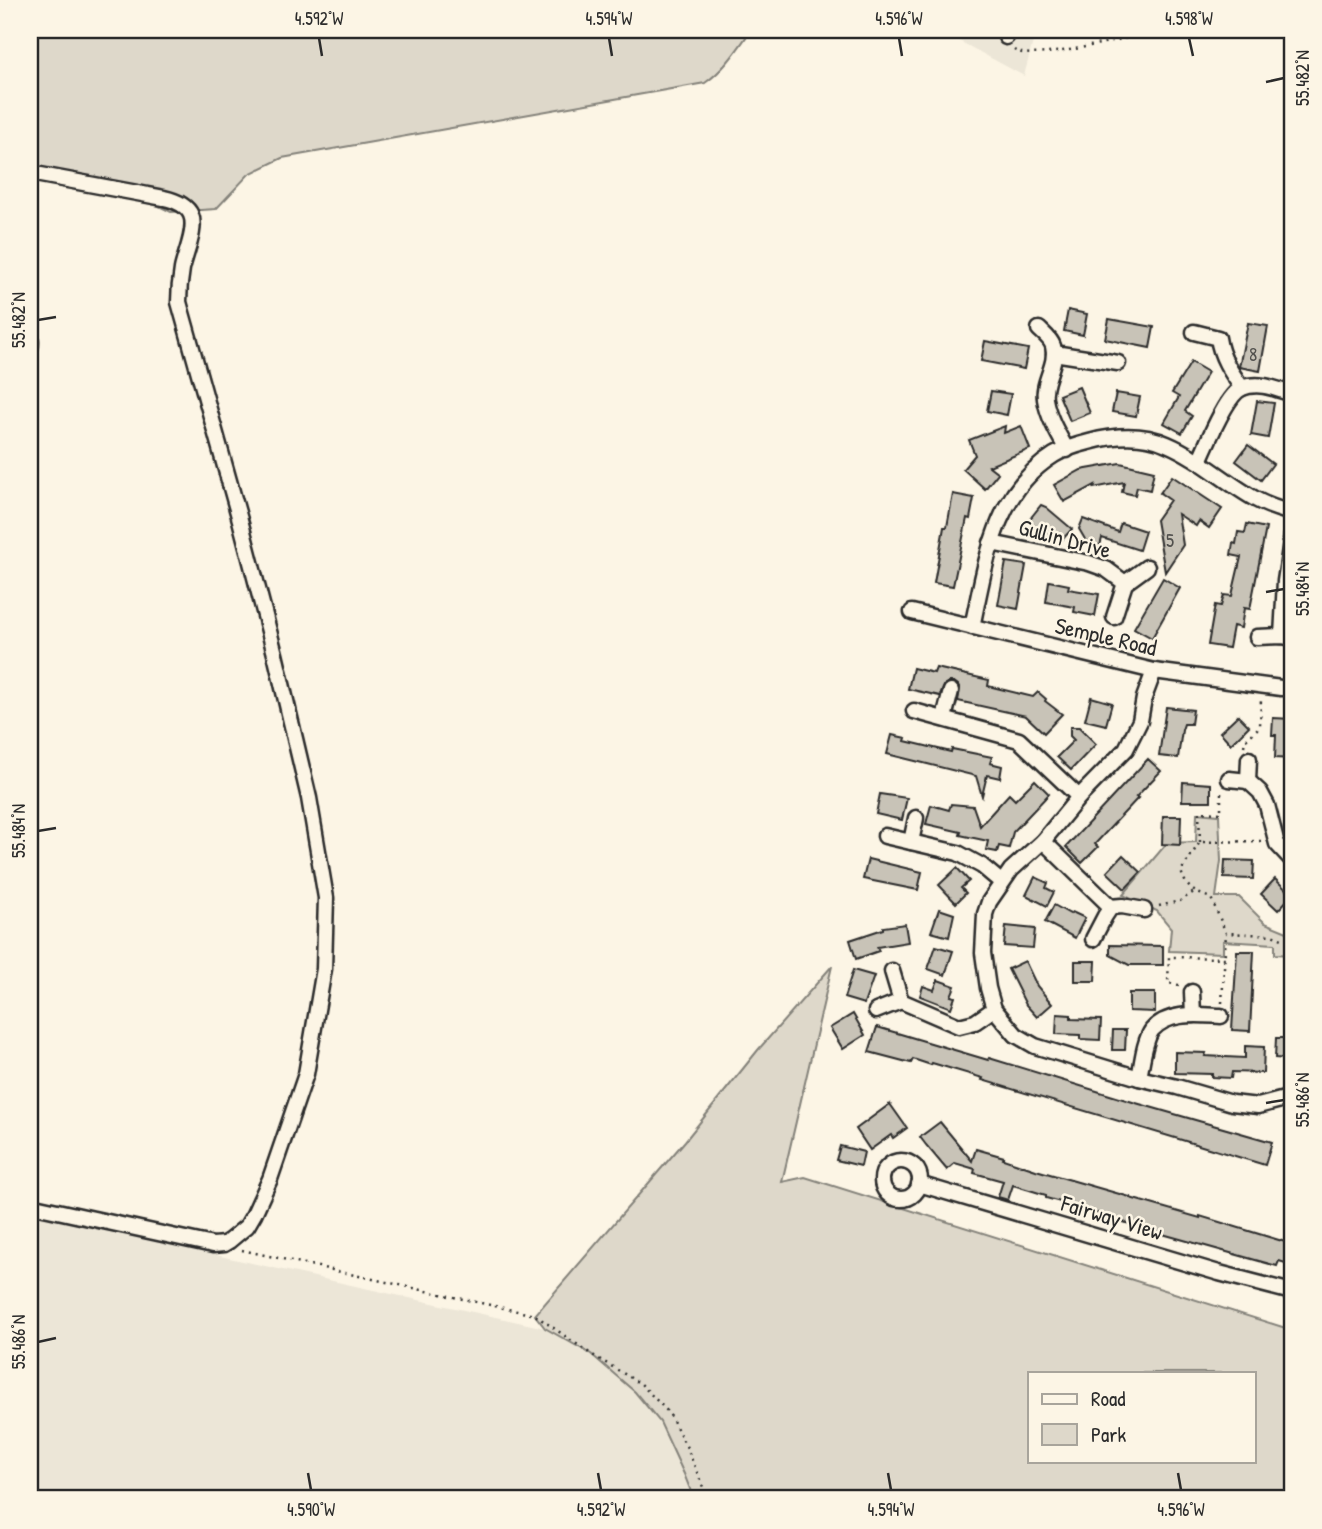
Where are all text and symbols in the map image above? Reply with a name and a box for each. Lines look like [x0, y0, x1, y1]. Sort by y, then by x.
text: 4.592°W [295, 6, 343, 31]
text: 4.594°W [586, 6, 632, 31]
text: 4.596°W [875, 6, 923, 31]
text: 4.598°W [1165, 6, 1213, 31]
text: 55.482°N [1290, 50, 1315, 106]
text: 55.482°N [6, 292, 31, 348]
house number: 8 [1249, 341, 1257, 367]
street label: Gullin Drive [1015, 511, 1115, 565]
house number: 5 [1166, 527, 1174, 553]
text: 55.484°N [1290, 562, 1315, 616]
street label: Semple Road [1052, 609, 1160, 663]
text: 55.484°N [6, 804, 31, 858]
text: 55.486°N [1290, 1073, 1315, 1127]
street label: Fairway View [1057, 1187, 1166, 1247]
text: 55.486°N [6, 1315, 31, 1369]
legend [1028, 1372, 1256, 1462]
text: Road [1091, 1384, 1125, 1413]
text: Park [1091, 1420, 1126, 1449]
text: 4.590°W [287, 1497, 335, 1522]
text: 4.592°W [577, 1497, 625, 1522]
text: 4.594°W [868, 1497, 914, 1522]
text: 4.596°W [1157, 1497, 1205, 1522]

